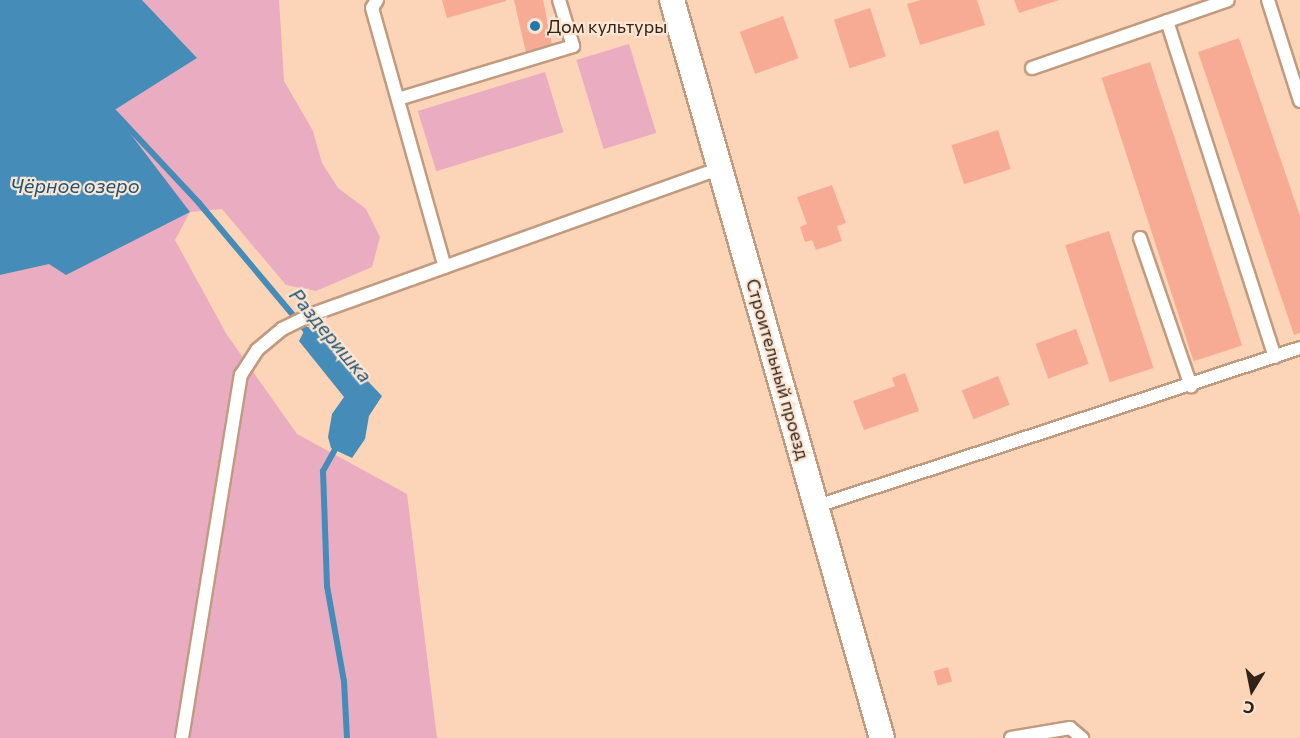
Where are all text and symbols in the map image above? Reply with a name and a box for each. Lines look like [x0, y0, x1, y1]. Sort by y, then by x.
place label: Дом культуры [547, 15, 667, 37]
marker: Дом культуры [528, 19, 542, 33]
water label: Чёрное озеро [10, 173, 140, 197]
street label: Строительный проезд [742, 276, 814, 462]
water label: Раздеришка [285, 283, 377, 387]
north arrow [1222, 660, 1282, 720]
text: С [1242, 698, 1256, 719]

